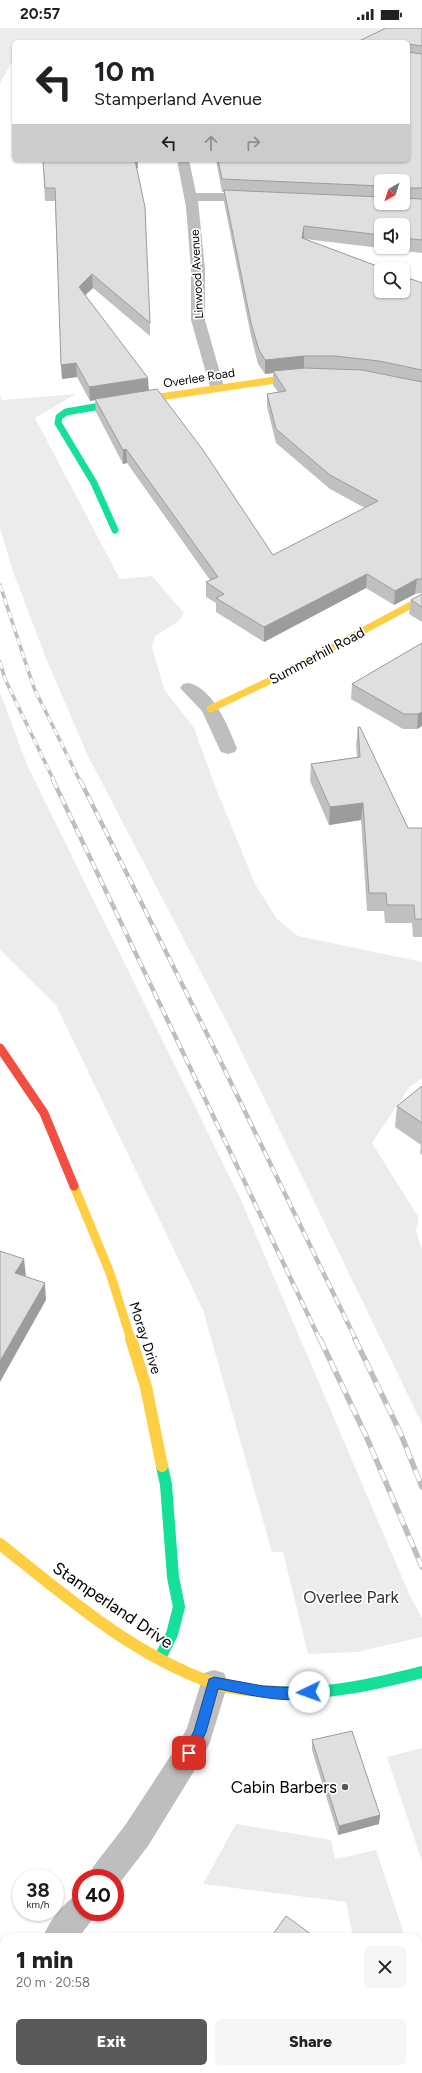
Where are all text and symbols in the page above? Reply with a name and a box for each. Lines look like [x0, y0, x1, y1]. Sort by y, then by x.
text: 20:57 [20, 5, 60, 23]
text: 10 m [94, 54, 155, 88]
icon: left [28, 56, 80, 108]
text: Stamperland Avenue [94, 88, 262, 110]
icon: left [158, 132, 180, 154]
icon: ahead [200, 132, 222, 154]
icon: right [242, 132, 264, 154]
north arrow [374, 174, 410, 210]
map controls [374, 174, 410, 298]
button: sound [374, 218, 410, 254]
street label: Linwood Avenue [188, 229, 206, 319]
button: search [374, 262, 410, 298]
street label: Overlee Road [162, 365, 236, 391]
street label: Summerhill Road [266, 624, 368, 688]
street label: Moray Drive [125, 1300, 165, 1377]
street label: Stamperland Drive [49, 1557, 177, 1653]
park label: Overlee Park [303, 1587, 400, 1607]
position arrow [288, 1671, 330, 1713]
pin [172, 1736, 206, 1770]
icon: arrive [178, 1742, 200, 1764]
place label: Cabin Barbers [231, 1777, 337, 1797]
marker: Cabin Barbers [340, 1782, 350, 1792]
speed limit sign: 40 [72, 1869, 124, 1921]
text: 38 [26, 1878, 50, 1902]
text: km/h [27, 1898, 49, 1911]
text: 1 min [16, 1945, 73, 1974]
button: close [364, 1946, 406, 1988]
text: 20 m · 20:58 [16, 1975, 90, 1990]
button: Exit [16, 2019, 207, 2065]
button: Share [215, 2019, 406, 2065]

